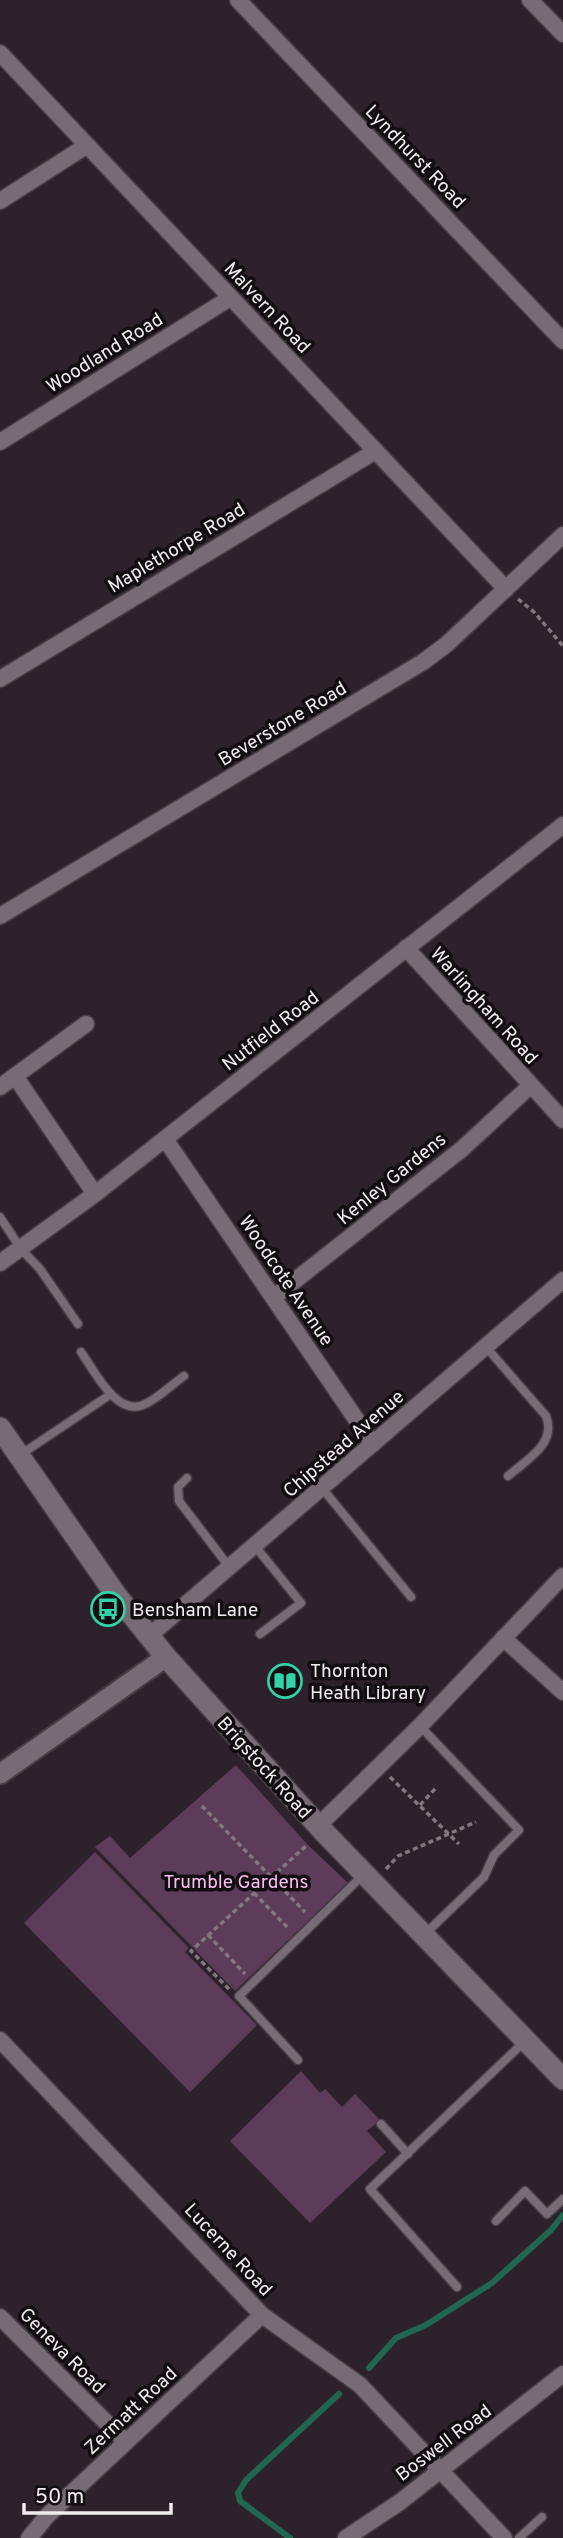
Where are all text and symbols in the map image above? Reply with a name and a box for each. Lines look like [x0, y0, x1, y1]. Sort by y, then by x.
street label: Lyndhurst Road [359, 101, 470, 214]
street label: Malvern Road [218, 258, 315, 359]
street label: Woodland Road [42, 308, 168, 399]
street label: Maplethorpe Road [104, 498, 250, 599]
street label: Beverstone Road [214, 677, 352, 772]
street label: Warlingham Road [424, 943, 543, 1070]
street label: Nutfield Road [218, 986, 325, 1077]
street label: Kenley Gardens [333, 1128, 452, 1231]
street label: Woodcote Avenue [233, 1211, 338, 1351]
street label: Chipstead Avenue [279, 1385, 410, 1504]
bus stop icon: Bensham Lane [89, 1590, 127, 1628]
place label: Bensham Lane [132, 1599, 258, 1623]
place label: Thornton Heath Library [310, 1660, 426, 1706]
library icon: Thornton Heath Library [266, 1662, 304, 1700]
street label: Brigstock Road [211, 1712, 316, 1825]
park label: Trumble Gardens [164, 1871, 308, 1895]
street label: Lucerne Road [178, 2199, 277, 2302]
street label: Geneva Road [13, 2303, 110, 2400]
street label: Zermatt Road [80, 2362, 183, 2461]
street label: Boswell Road [392, 2400, 497, 2487]
scale bar [24, 2472, 172, 2516]
text: 50 m [35, 2484, 84, 2511]

